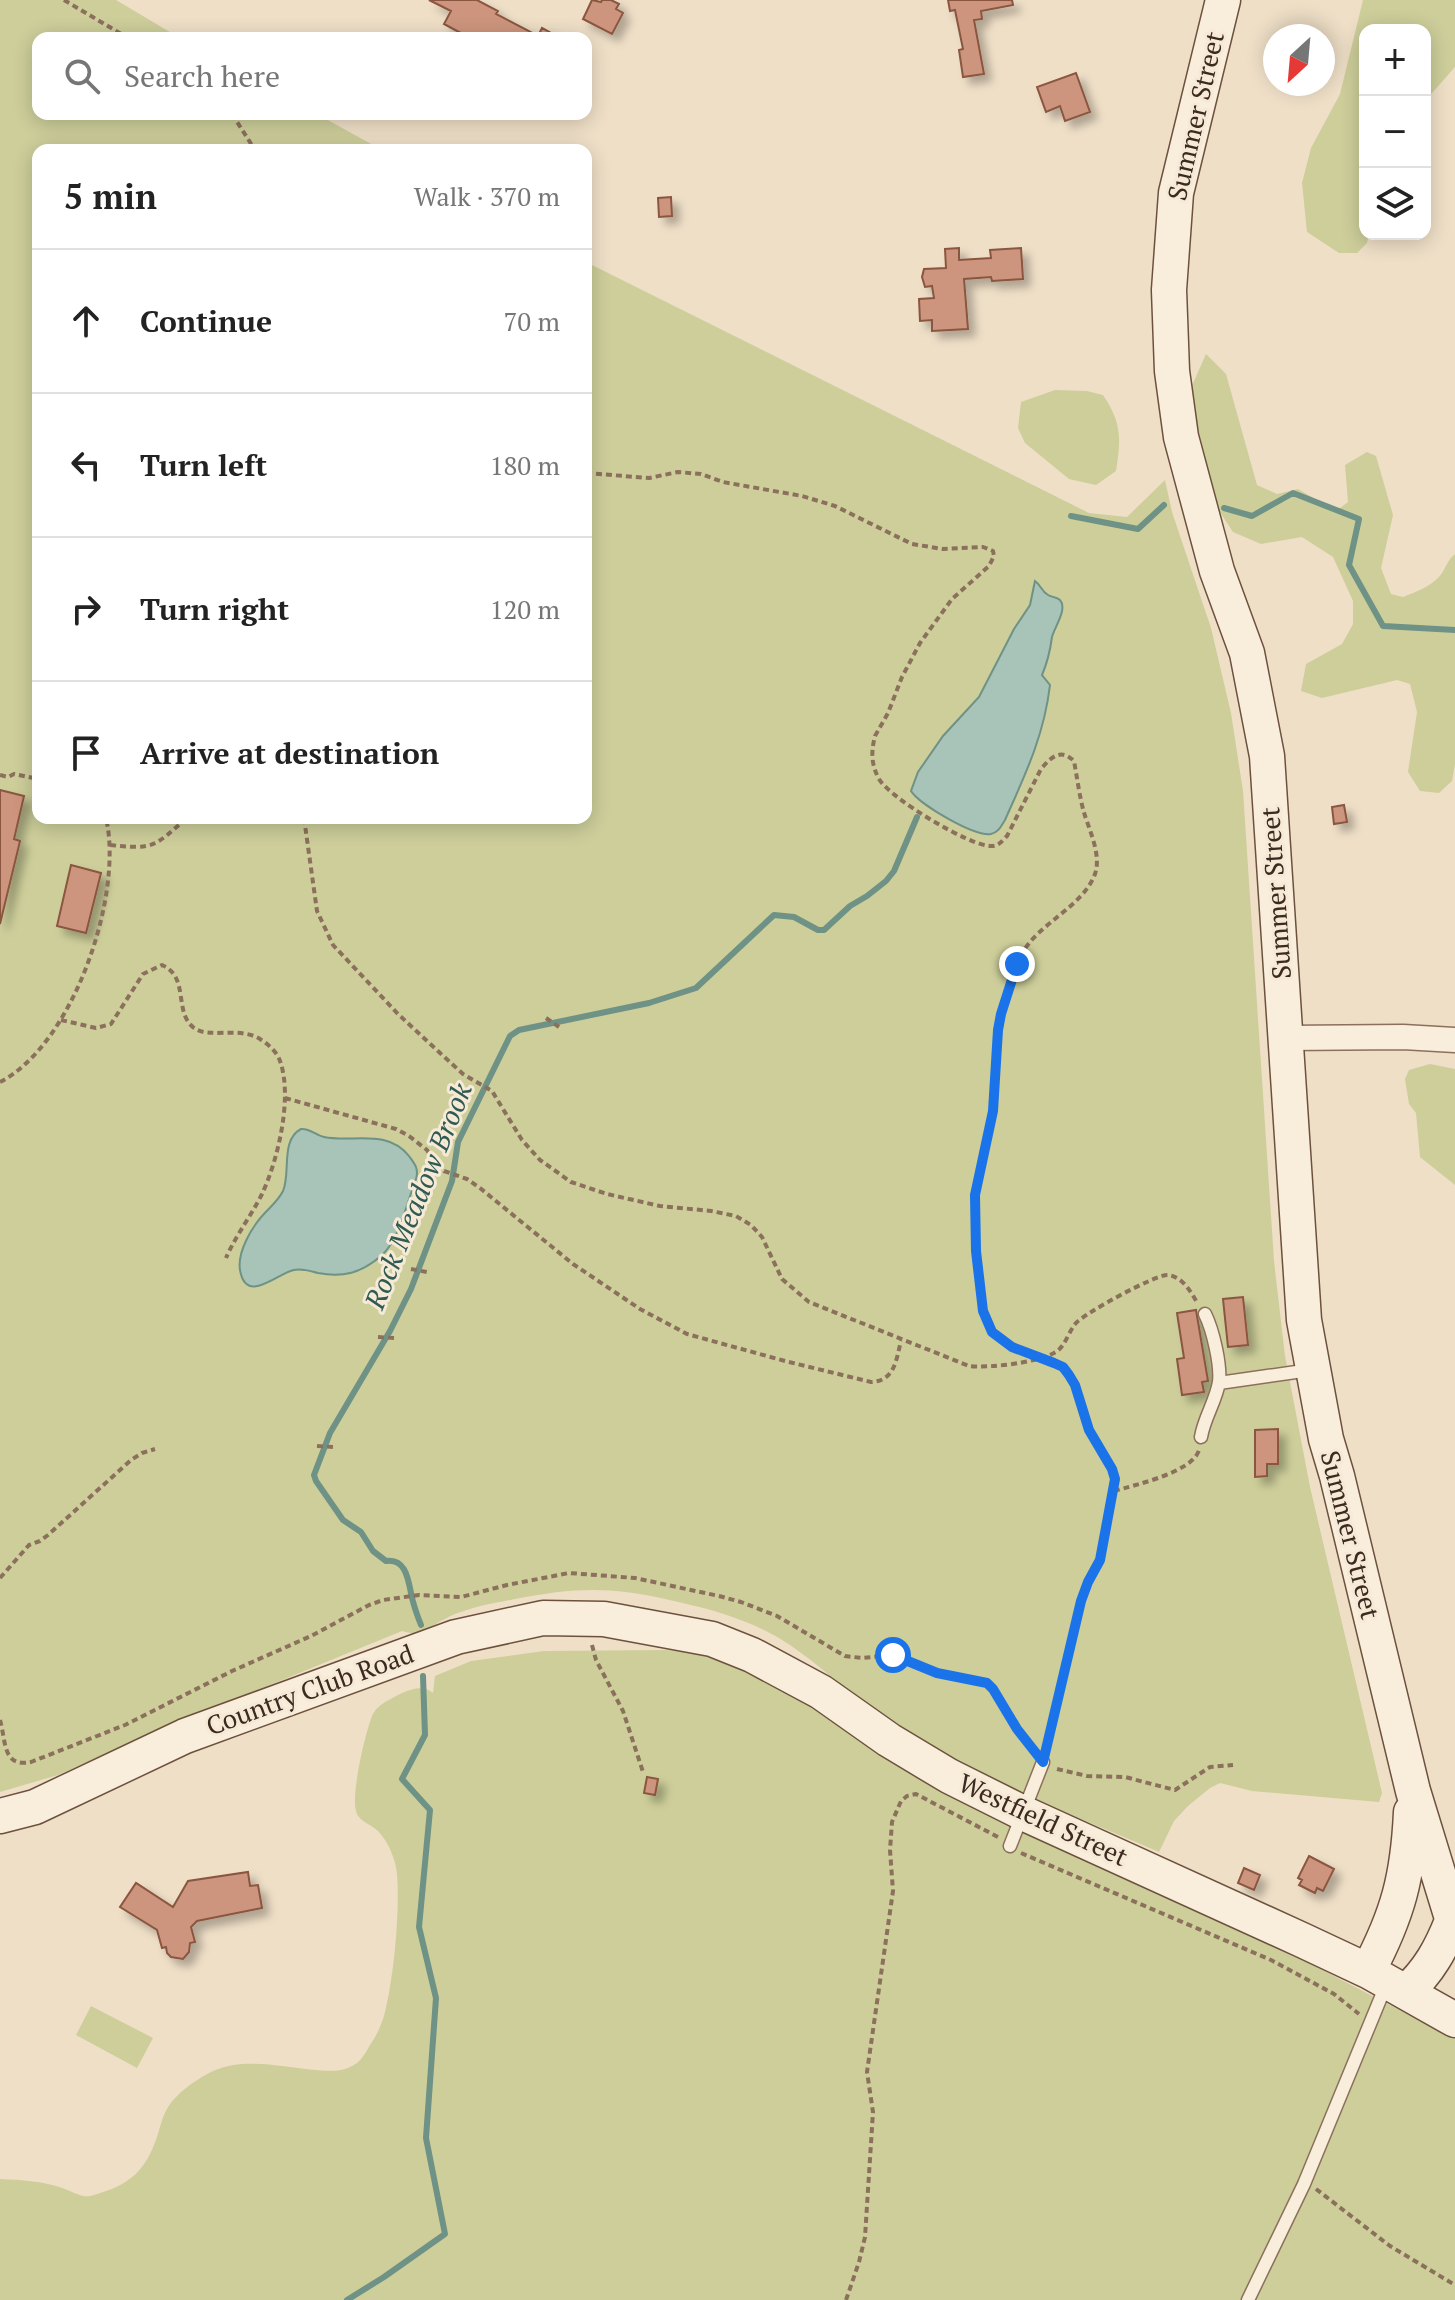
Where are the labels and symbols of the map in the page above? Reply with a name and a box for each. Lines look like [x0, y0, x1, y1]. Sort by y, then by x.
north arrow [1263, 24, 1335, 96]
street label: Summer Street [1159, 28, 1231, 204]
street label: Summer Street [1252, 805, 1298, 980]
route end [999, 946, 1035, 982]
water label: Rock Meadow Brook [355, 1077, 480, 1315]
street label: Summer Street [1314, 1447, 1388, 1623]
street label: Country Club Road [201, 1636, 418, 1742]
route start [875, 1637, 911, 1673]
street label: Westfield Street [953, 1765, 1134, 1873]

